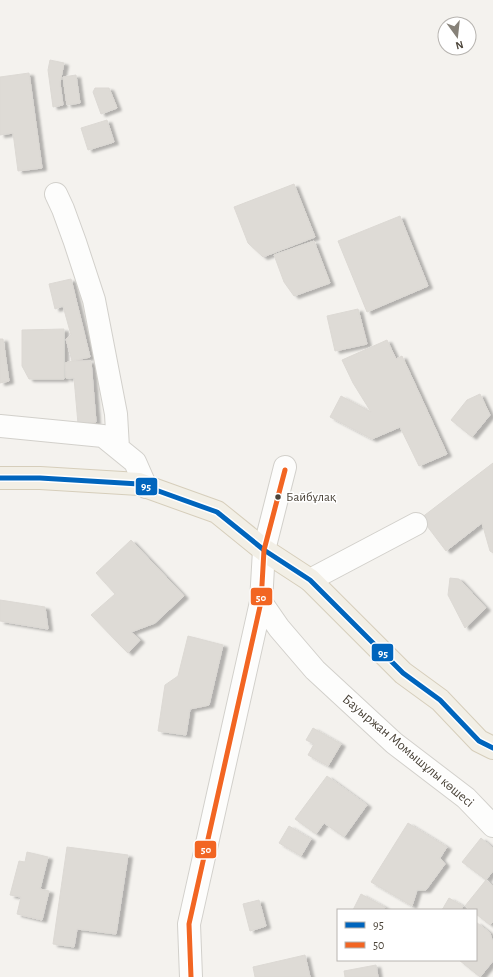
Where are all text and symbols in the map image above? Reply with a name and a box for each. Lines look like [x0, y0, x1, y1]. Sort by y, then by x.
north arrow [437, 16, 477, 56]
text: N [454, 39, 465, 51]
line badge: 95 [135, 477, 158, 496]
text: 95 [141, 481, 151, 492]
place label: Байбұлақ [286, 491, 337, 504]
marker: Байбұлақ [273, 492, 283, 502]
line badge: 50 [250, 587, 273, 606]
text: 50 [256, 592, 267, 603]
line badge: 95 [371, 643, 394, 662]
text: 95 [378, 648, 388, 659]
street label: Бауыржан Момышұлы көшесі [340, 692, 476, 810]
line badge: 50 [194, 840, 217, 859]
text: 50 [201, 844, 212, 855]
legend [337, 909, 477, 961]
text: 95 [373, 919, 384, 931]
text: 50 [373, 939, 384, 951]

